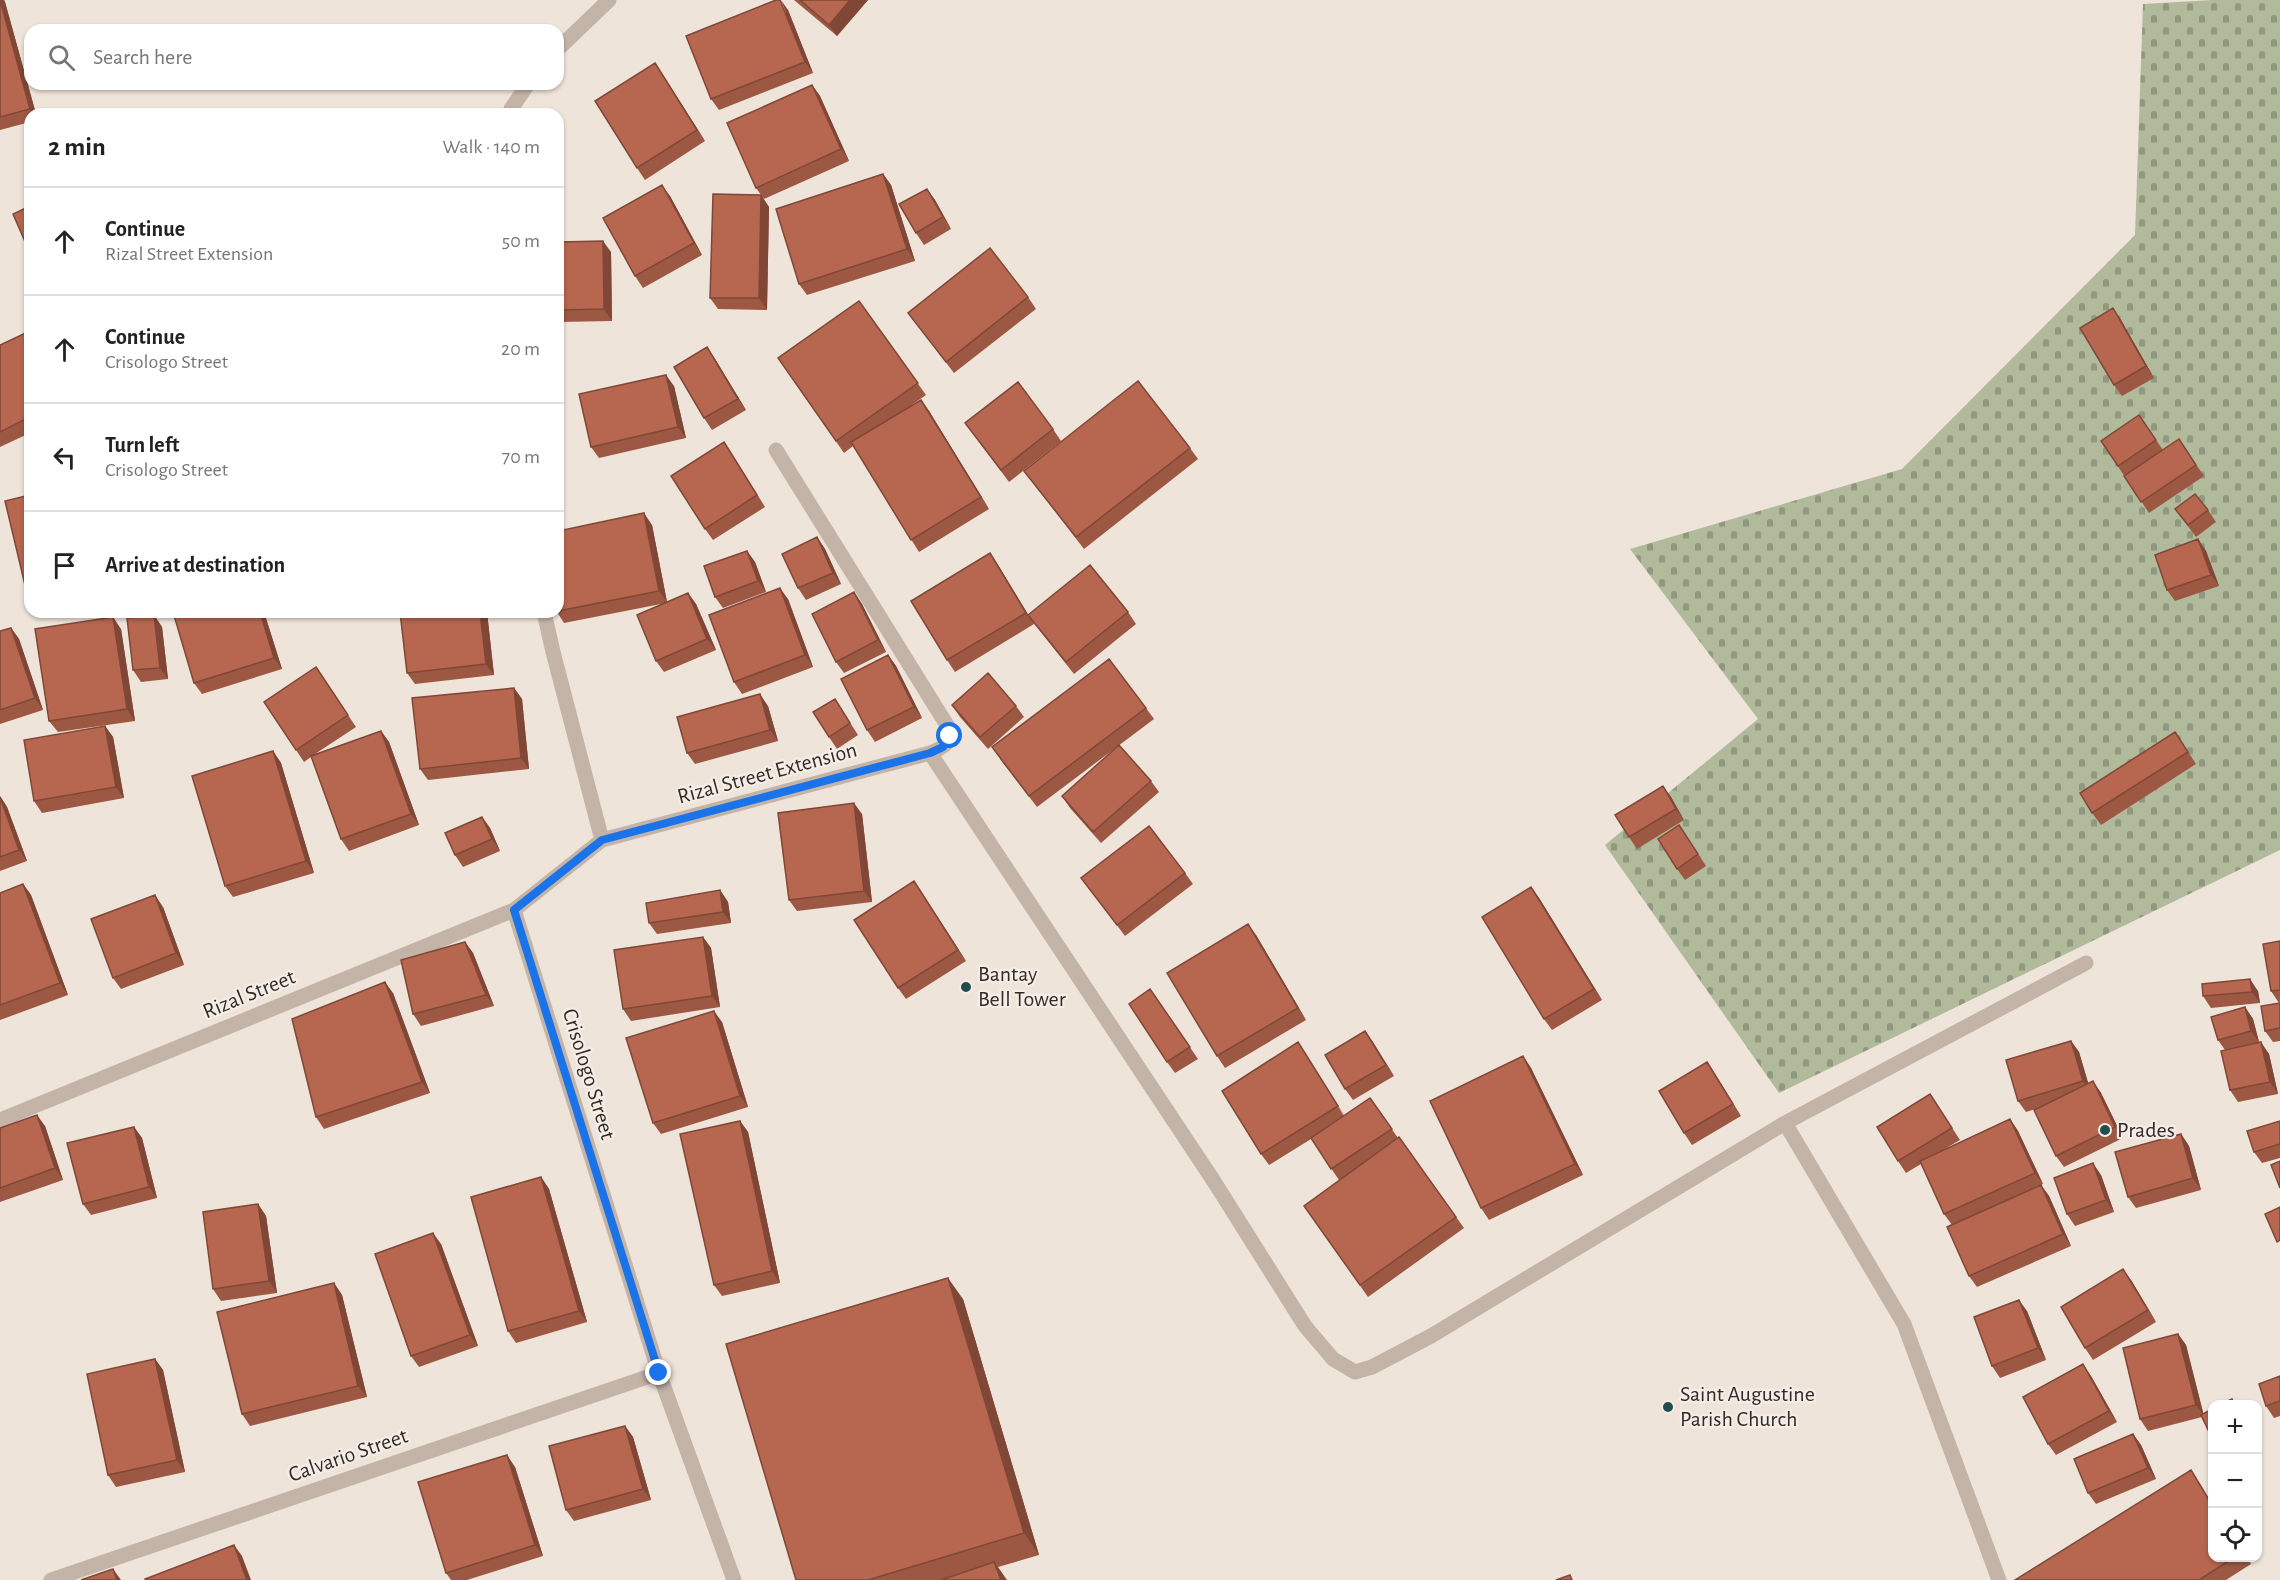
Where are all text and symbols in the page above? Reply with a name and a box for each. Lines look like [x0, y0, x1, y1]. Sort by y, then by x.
search box [24, 24, 564, 90]
icon: search [45, 41, 78, 74]
text: Search here [93, 46, 192, 68]
text: 2 min [48, 134, 106, 160]
text: Walk · 140 m [442, 137, 540, 157]
text: Continue [105, 218, 185, 240]
icon: ahead [48, 225, 81, 258]
text: 50 m [502, 231, 540, 251]
text: Rizal Street Extension [105, 244, 273, 264]
text: Continue [105, 326, 185, 348]
icon: ahead [48, 333, 81, 366]
text: 20 m [501, 339, 540, 359]
text: Crisologo Street [105, 352, 228, 372]
text: Turn left [105, 434, 179, 456]
icon: left [48, 441, 81, 474]
text: 70 m [502, 447, 540, 467]
text: Crisologo Street [105, 460, 228, 480]
icon: arrive [48, 549, 81, 582]
text: Arrive at destination [105, 554, 285, 576]
route start [936, 722, 962, 748]
street label: Rizal Street Extension [675, 738, 859, 808]
place label: Bantay Bell Tower [978, 963, 1066, 1010]
street label: Rizal Street [200, 966, 298, 1022]
marker: Bantay Bell Tower [959, 980, 973, 994]
street label: Crisologo Street [559, 1006, 619, 1142]
place label: Prades [2117, 1119, 2175, 1141]
marker: Prades [2098, 1123, 2112, 1137]
route end [645, 1359, 671, 1385]
place label: Saint Augustine Parish Church [1680, 1383, 1815, 1430]
marker: Saint Augustine Parish Church [1661, 1400, 1675, 1414]
map controls [2208, 1400, 2262, 1562]
button: + [2208, 1400, 2262, 1454]
street label: Calvario Street [286, 1424, 410, 1486]
button: − [2208, 1454, 2262, 1508]
button: locate [2208, 1508, 2262, 1562]

